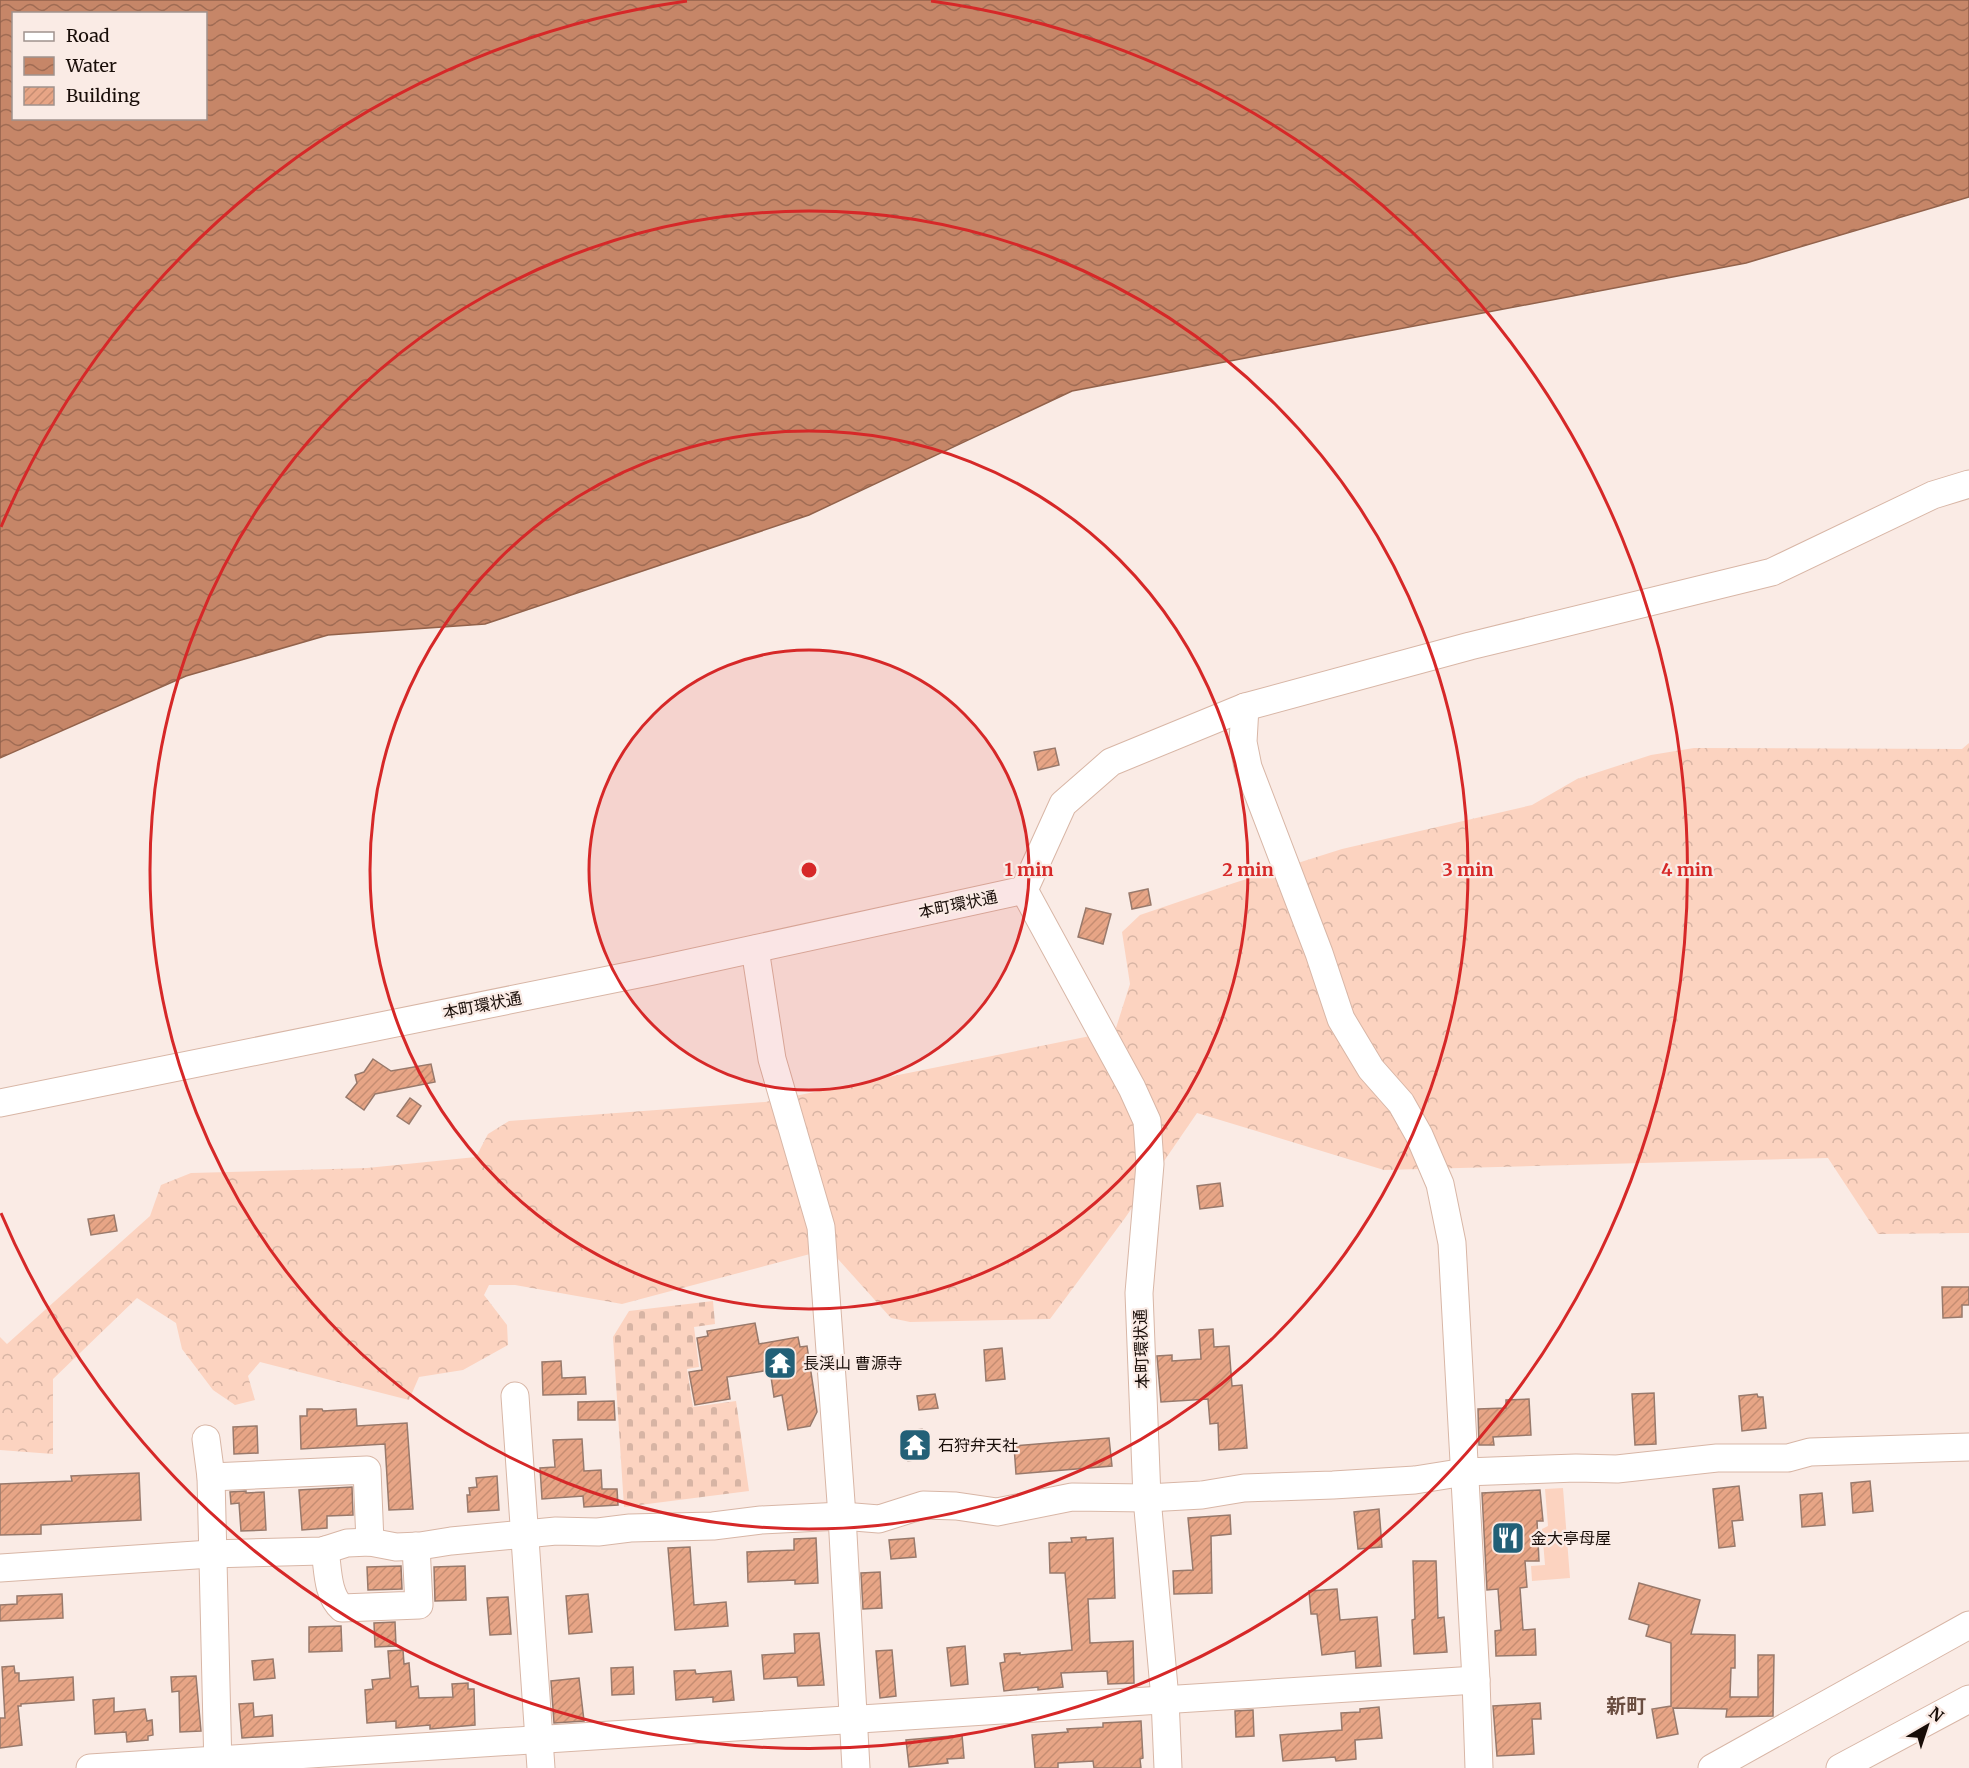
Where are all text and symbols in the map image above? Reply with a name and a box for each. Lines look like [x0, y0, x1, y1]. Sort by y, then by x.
legend [12, 12, 207, 120]
text: Road [66, 24, 110, 47]
text: Water [65, 54, 117, 77]
text: Building [66, 84, 140, 107]
text: 1 min [1004, 858, 1054, 881]
text: 2 min [1222, 858, 1274, 881]
text: 3 min [1443, 858, 1493, 881]
text: 4 min [1661, 858, 1713, 881]
centre of rings [799, 860, 819, 880]
street label: 本町環状通 [917, 886, 999, 922]
street label: 本町環状通 [441, 988, 523, 1022]
street label: 本町環状通 [1130, 1309, 1152, 1389]
temple icon: 長渓山 曹源寺 [762, 1345, 798, 1381]
place label: 長渓山 曹源寺 [803, 1353, 903, 1373]
temple icon: 石狩弁天社 [897, 1427, 933, 1463]
place label: 石狩弁天社 [938, 1435, 1018, 1455]
restaurant icon: 金大亭母屋 [1490, 1520, 1526, 1556]
place label: 金大亭母屋 [1531, 1528, 1611, 1548]
district label: 新町 [1606, 1693, 1646, 1718]
north arrow [1897, 1696, 1957, 1756]
text: N [1925, 1703, 1948, 1726]

